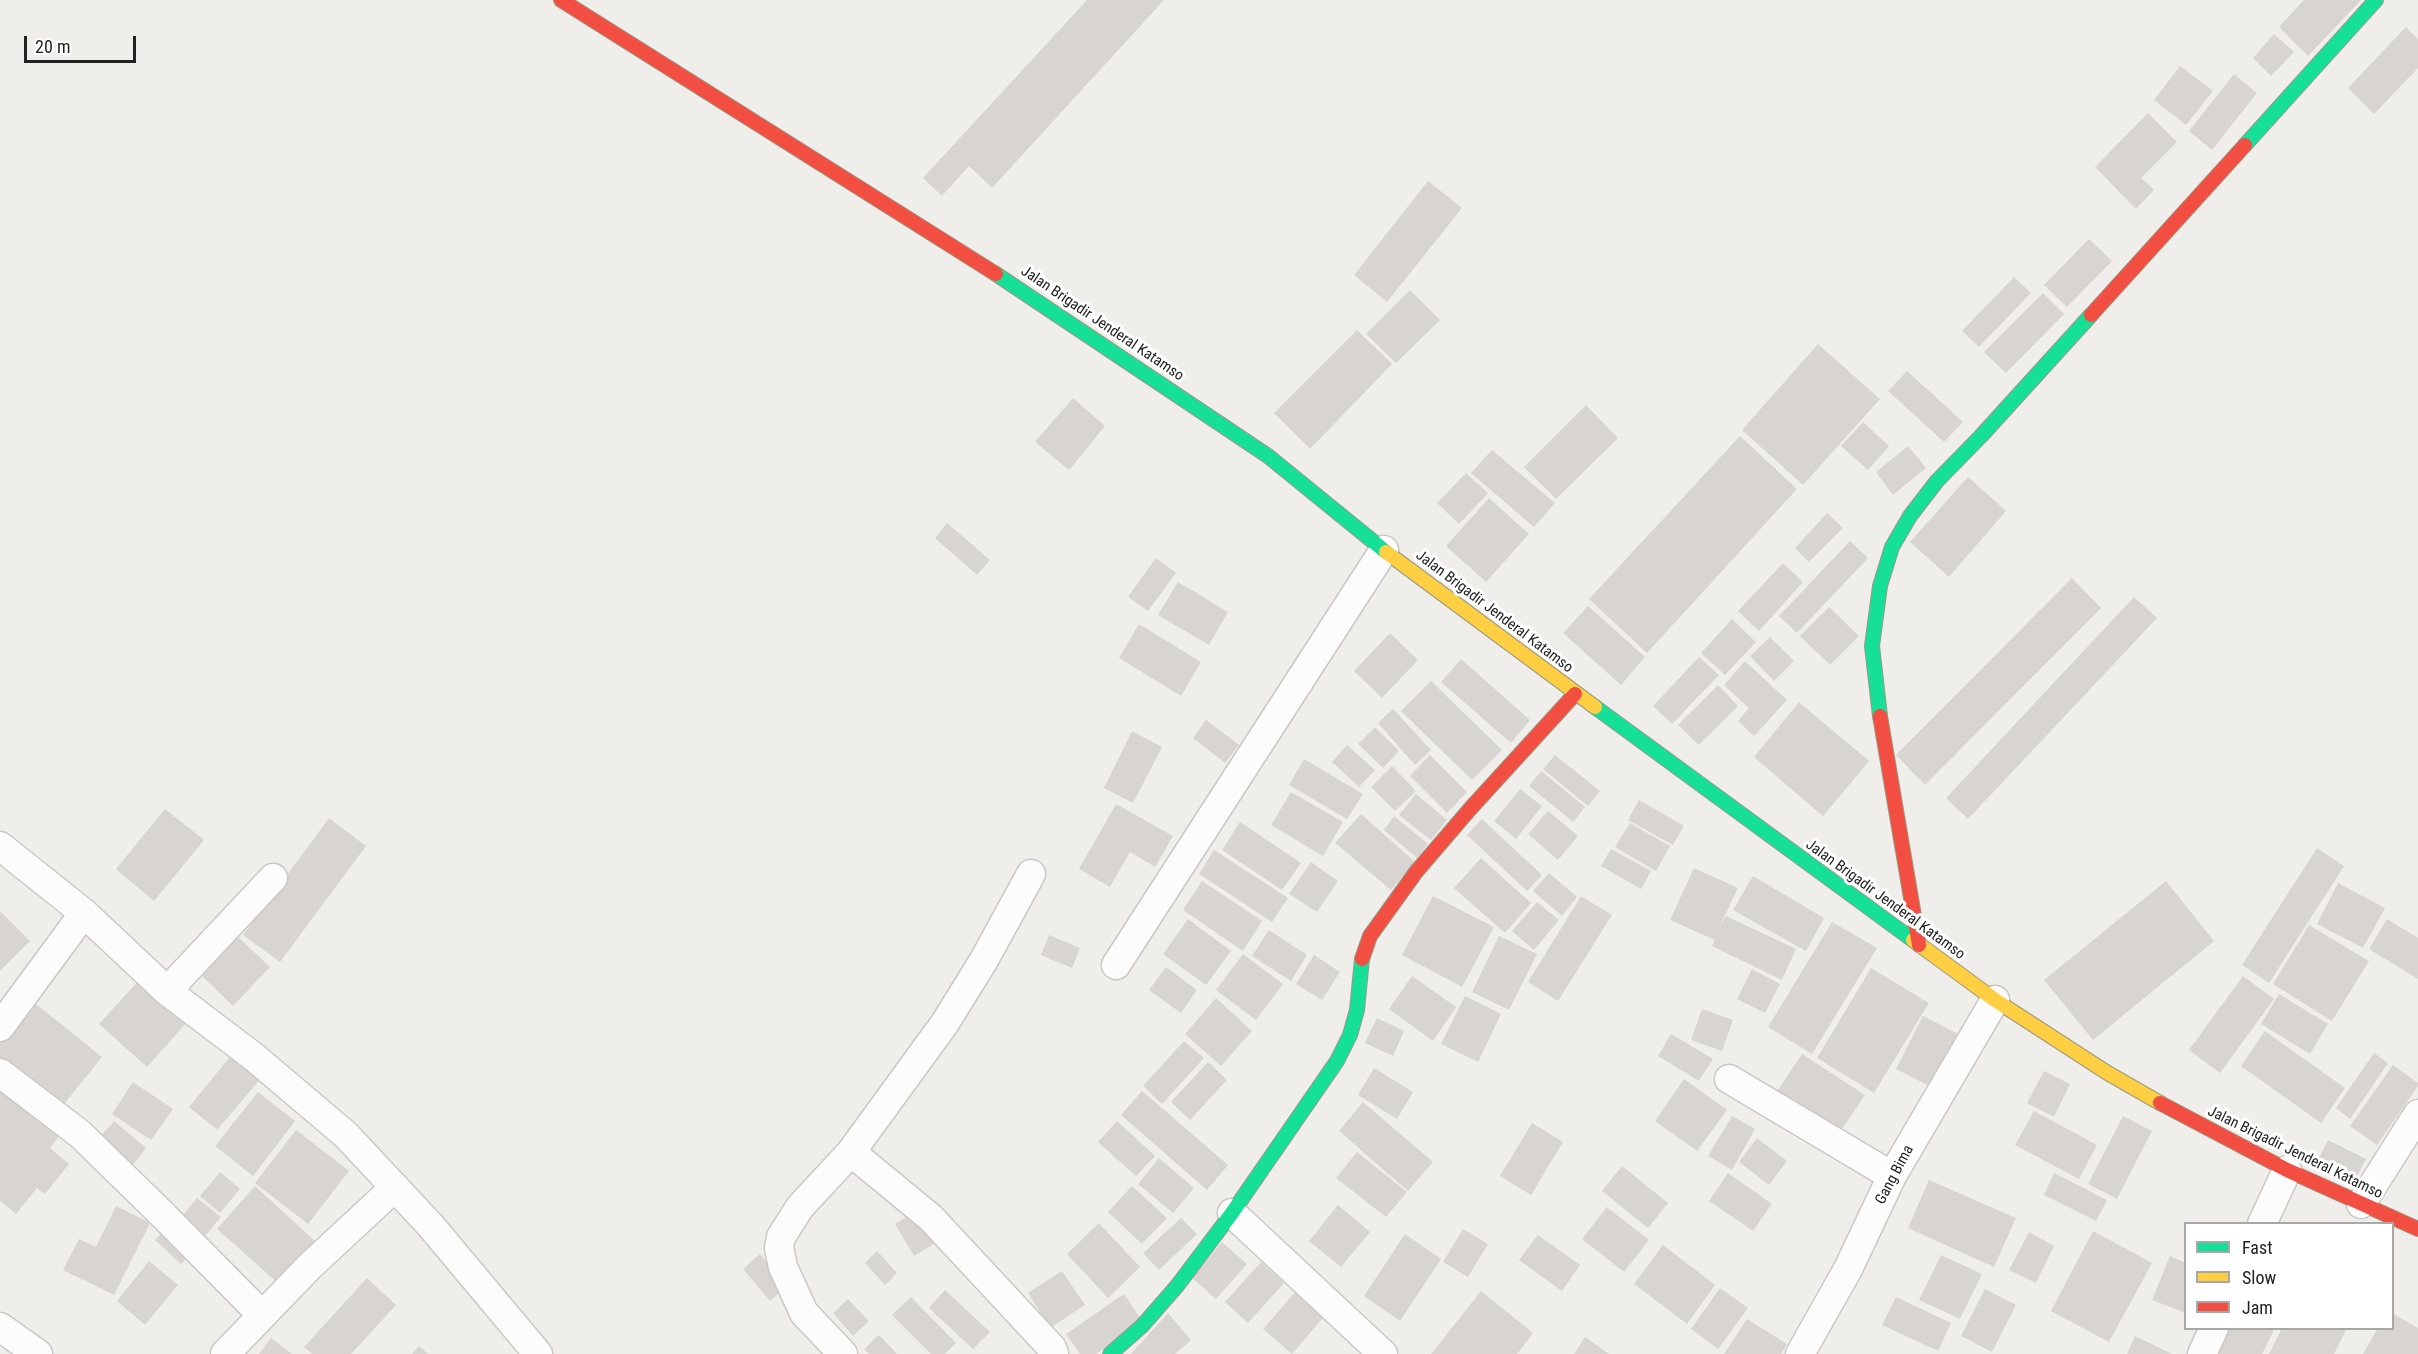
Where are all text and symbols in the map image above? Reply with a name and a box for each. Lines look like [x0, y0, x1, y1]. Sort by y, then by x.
scale bar [27, 24, 140, 62]
text: 20 m [35, 36, 70, 57]
street label: Jalan Brigadir Jenderal Katamso [1017, 263, 1187, 385]
street label: Jalan Brigadir Jenderal Katamso [1412, 547, 1576, 677]
street label: Jalan Brigadir Jenderal Katamso [1802, 836, 1968, 964]
street label: Jalan Brigadir Jenderal Katamso [2205, 1103, 2385, 1203]
street label: Gang Bima [1872, 1142, 1918, 1208]
legend [2184, 1222, 2394, 1330]
text: Fast [2242, 1237, 2273, 1258]
text: Slow [2242, 1267, 2276, 1288]
text: Jam [2242, 1297, 2273, 1318]

